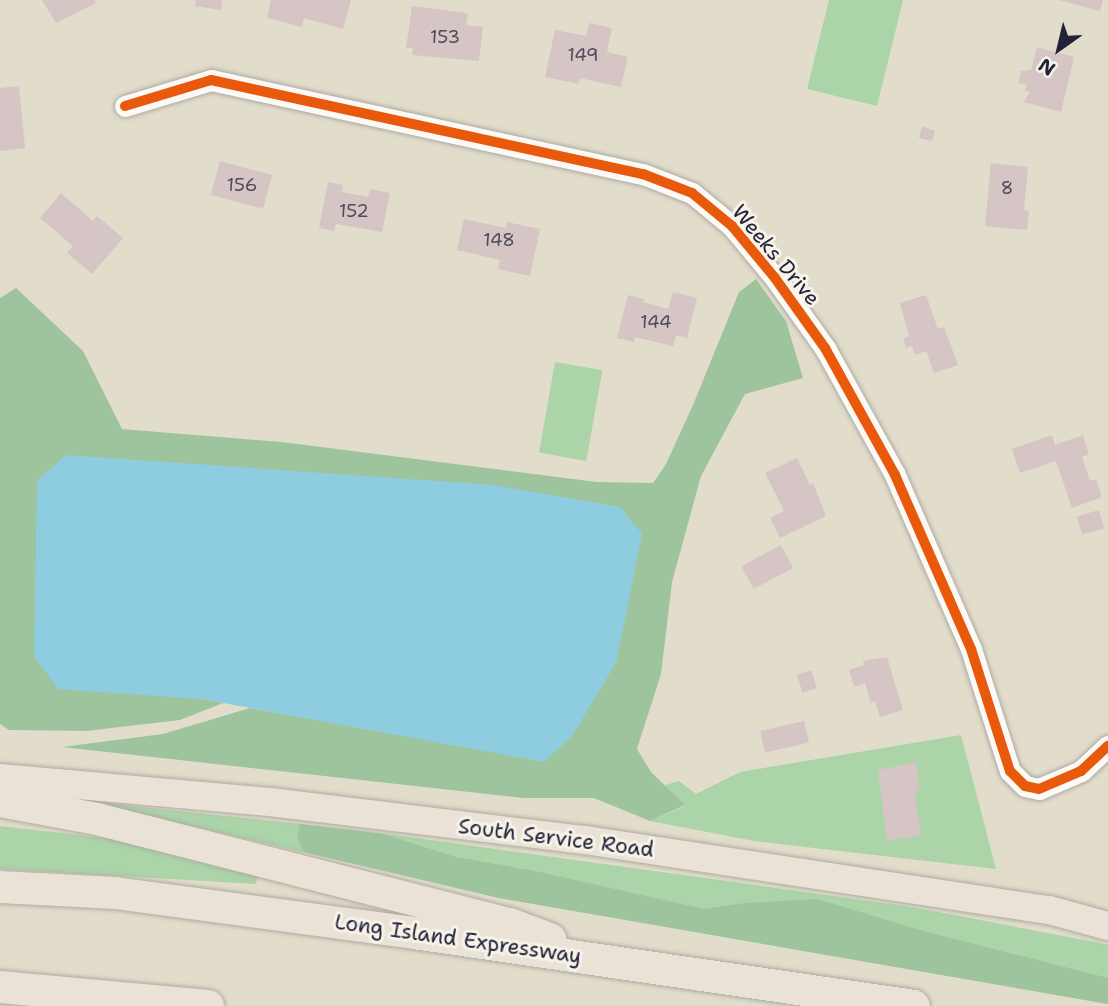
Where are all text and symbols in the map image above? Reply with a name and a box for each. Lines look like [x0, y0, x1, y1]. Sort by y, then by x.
north arrow [1024, 14, 1094, 84]
house number: 153 [430, 26, 460, 48]
house number: 149 [567, 44, 599, 66]
text: N [1034, 52, 1060, 81]
house number: 156 [227, 174, 257, 196]
house number: 8 [1001, 177, 1013, 199]
house number: 152 [339, 200, 369, 222]
street label: Weeks Drive [727, 200, 825, 310]
house number: 148 [483, 229, 515, 251]
house number: 144 [640, 311, 672, 333]
street label: South Service Road [457, 814, 655, 862]
street label: Long Island Expressway [333, 909, 583, 969]

